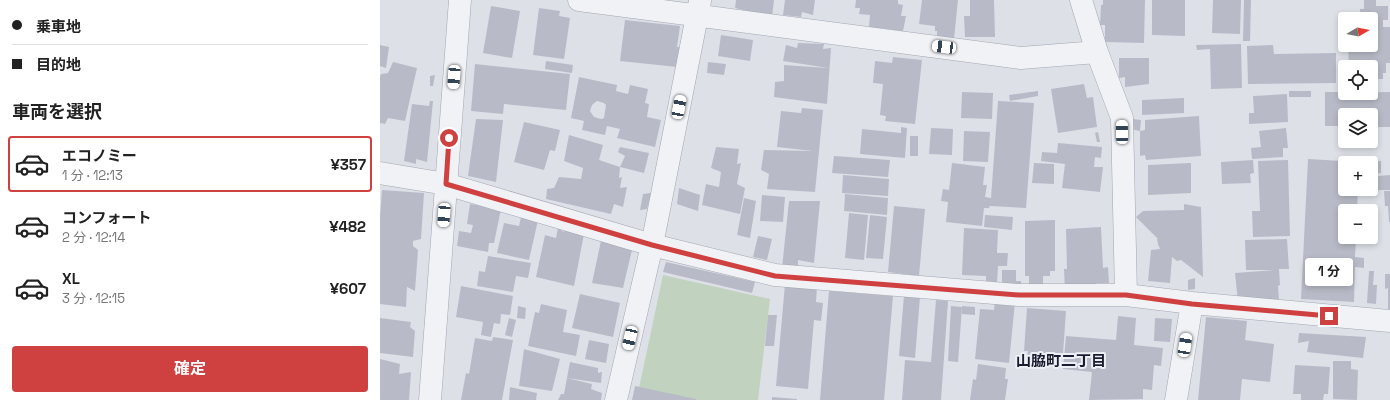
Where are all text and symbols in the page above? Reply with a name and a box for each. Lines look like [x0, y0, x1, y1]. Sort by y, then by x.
north arrow [1338, 12, 1378, 52]
map controls [1338, 12, 1378, 244]
text: 乗車地 [36, 17, 81, 36]
car [931, 40, 957, 54]
text: 目的地 [36, 55, 81, 74]
button: locate [1338, 60, 1378, 100]
car [447, 65, 461, 89]
car [671, 94, 687, 120]
text: 車両を選択 [12, 100, 102, 123]
button: layers [1338, 108, 1378, 148]
car [1116, 120, 1128, 144]
route start [440, 129, 458, 147]
icon: car [14, 146, 50, 182]
text: エコノミー [62, 146, 137, 165]
text: ¥357 [330, 155, 366, 174]
button: + [1338, 156, 1378, 196]
text: 1 分 · 12:13 [62, 167, 123, 184]
car [437, 203, 451, 227]
button: − [1338, 204, 1378, 244]
icon: car [14, 208, 50, 244]
text: コンフォート [62, 208, 152, 227]
text: ¥482 [329, 217, 366, 236]
text: 2 分 · 12:14 [62, 229, 125, 246]
callout: 1 分 [1305, 258, 1353, 286]
text: 1 分 [1318, 263, 1340, 280]
text: XL [62, 269, 80, 288]
icon: car [14, 270, 50, 306]
text: ¥607 [330, 279, 366, 298]
text: 3 分 · 12:15 [62, 290, 125, 307]
route end [1320, 307, 1338, 325]
car [621, 325, 639, 351]
car [1177, 332, 1193, 358]
button: 確定 [12, 346, 368, 392]
district label: 山脇町二丁目 [1016, 351, 1106, 370]

